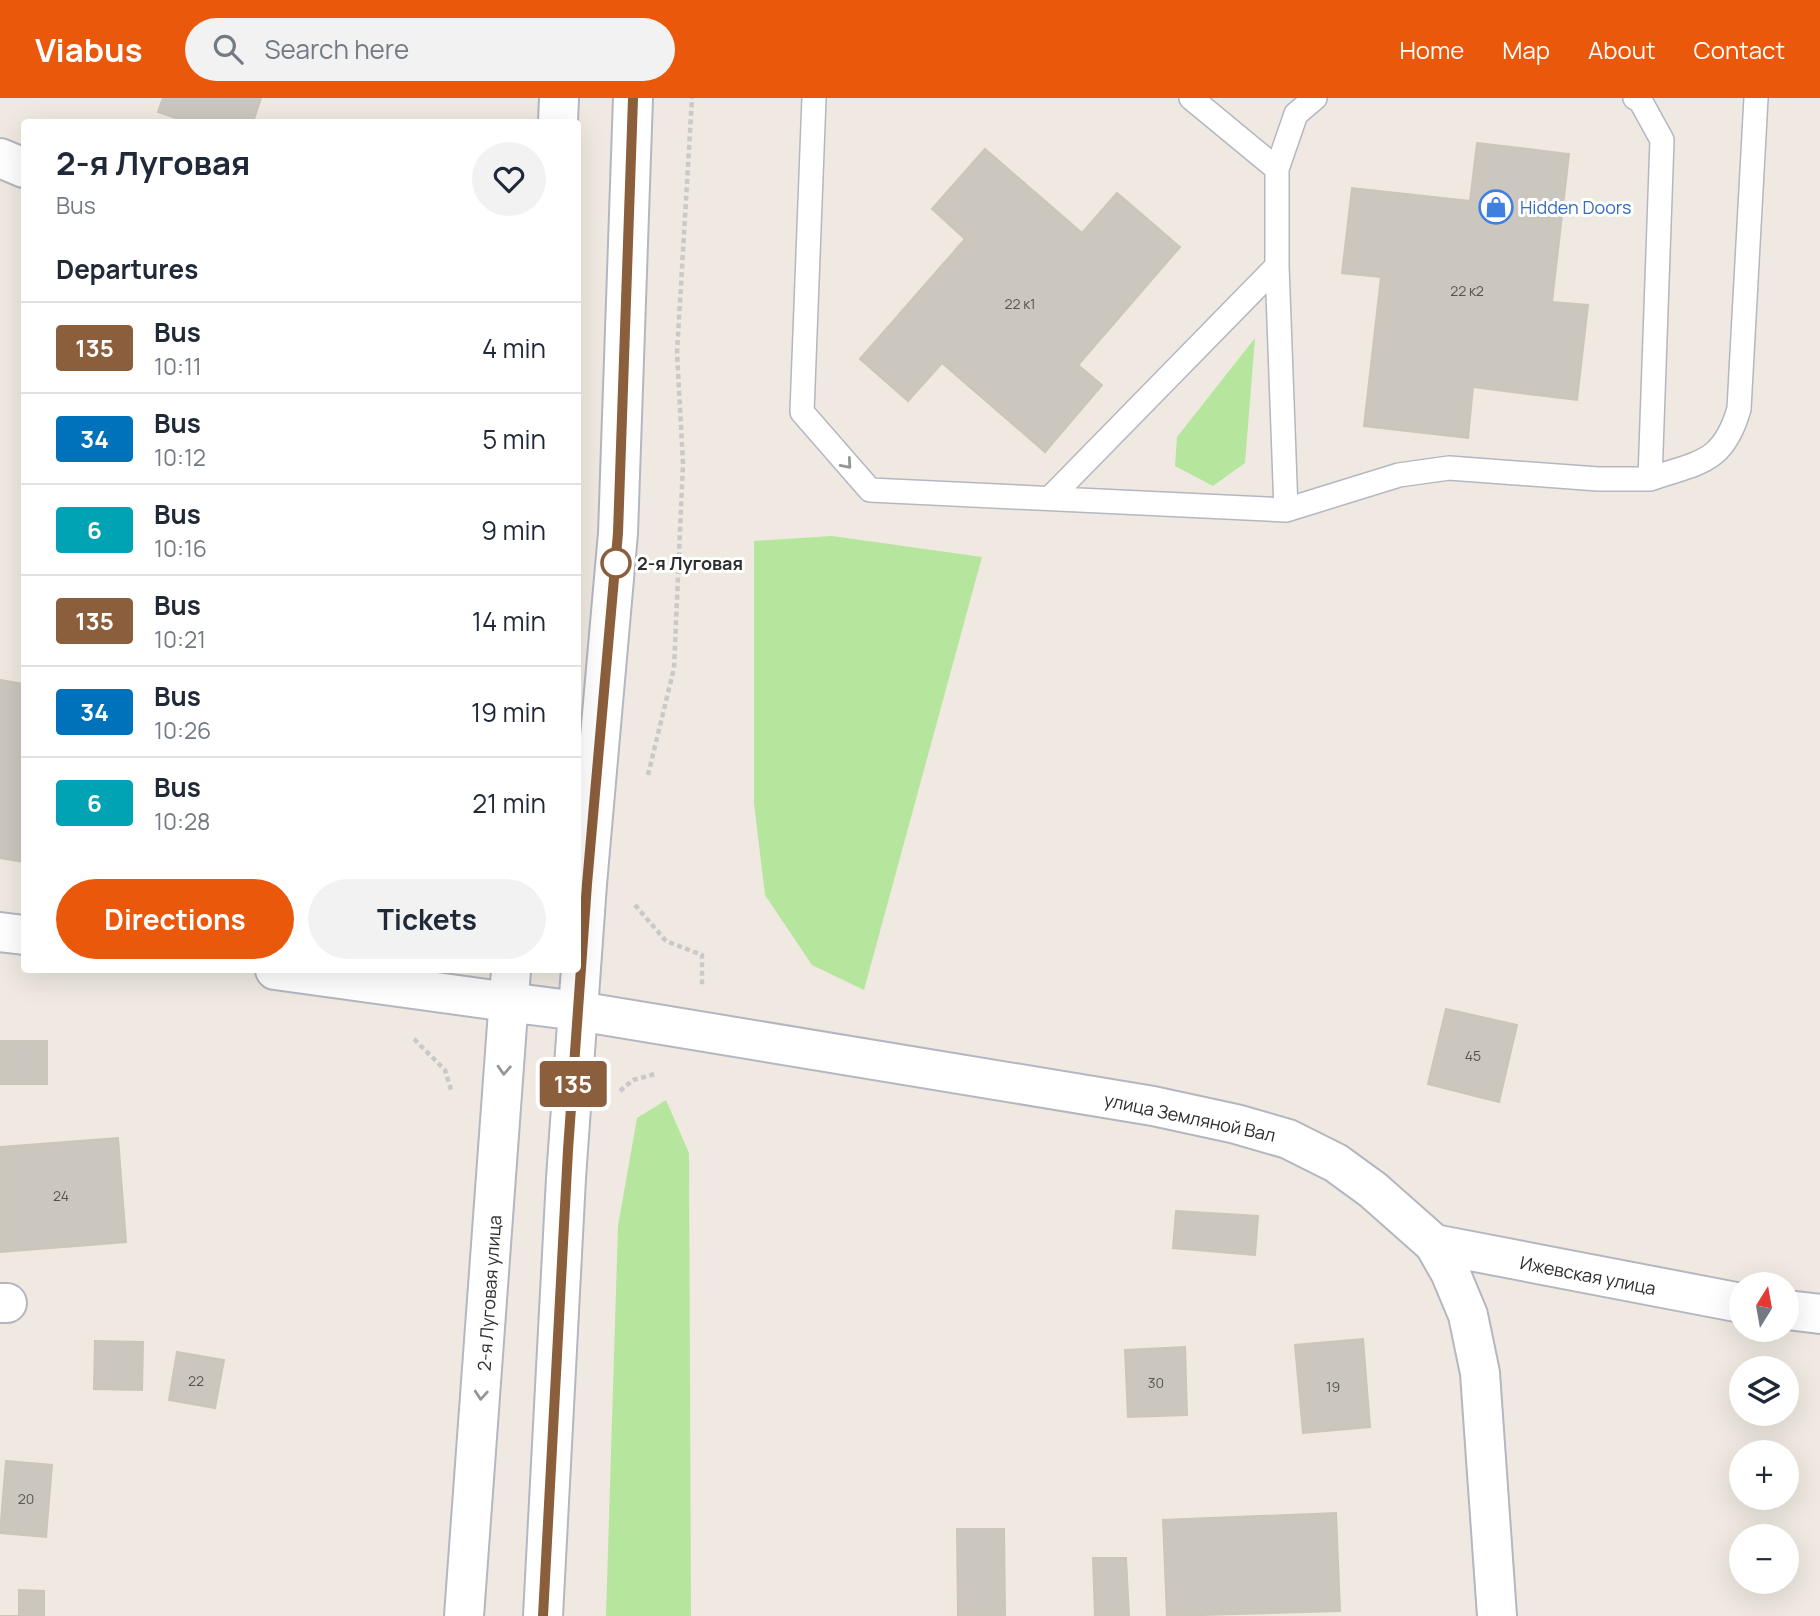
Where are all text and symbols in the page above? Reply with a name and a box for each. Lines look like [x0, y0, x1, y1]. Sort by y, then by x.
search box [185, 18, 675, 81]
text: Viabus [35, 27, 143, 72]
icon: search [209, 30, 247, 68]
text: Search here [265, 31, 409, 67]
text: Home [1399, 33, 1464, 66]
text: Map [1502, 33, 1550, 66]
text: About [1588, 33, 1656, 66]
text: Contact [1694, 33, 1785, 66]
text: 2-я Луговая [56, 140, 250, 185]
button: heart [472, 142, 546, 216]
shop icon: Hidden Doors [1477, 188, 1515, 226]
text: Bus [56, 189, 96, 221]
place label: Hidden Doors [1520, 195, 1631, 219]
text: Departures [56, 251, 198, 287]
house number: 22 к2 [1450, 281, 1484, 300]
house number: 22 к1 [1004, 294, 1036, 313]
text: Bus [154, 314, 201, 350]
text: 4 min [482, 330, 546, 366]
text: 135 [75, 331, 114, 364]
text: 10:11 [154, 350, 202, 382]
text: Bus [154, 405, 201, 441]
text: 5 min [482, 421, 546, 457]
text: 34 [80, 422, 109, 455]
text: 10:12 [154, 441, 206, 473]
one-way arrow [839, 455, 851, 468]
text: Bus [154, 496, 201, 532]
text: 9 min [481, 512, 546, 548]
text: 6 [87, 513, 102, 546]
text: 10:16 [154, 532, 207, 564]
marker: 2-я Луговая [601, 548, 631, 578]
place label: 2-я Луговая [637, 551, 743, 575]
text: Bus [154, 587, 201, 623]
text: 14 min [472, 603, 546, 639]
text: 135 [75, 604, 114, 637]
text: 10:21 [154, 623, 206, 655]
text: Bus [154, 678, 201, 714]
text: 19 min [471, 694, 546, 730]
text: 34 [80, 695, 109, 728]
text: 10:26 [154, 714, 211, 746]
text: Bus [154, 769, 201, 805]
text: 21 min [472, 785, 546, 821]
text: 6 [87, 786, 102, 819]
text: 10:28 [154, 805, 210, 837]
button: Directions [56, 879, 294, 959]
button: Tickets [308, 879, 546, 959]
house number: 45 [1465, 1046, 1481, 1065]
line badge: 135 [533, 1061, 613, 1107]
one-way arrow [497, 1065, 512, 1076]
text: 135 [554, 1067, 592, 1100]
street label: улица Земляной Вал [1102, 1087, 1278, 1147]
house number: 24 [53, 1186, 69, 1205]
street label: 2-я Луговая улица [472, 1214, 506, 1372]
street label: Ижевская улица [1518, 1250, 1658, 1300]
north arrow [1729, 1272, 1799, 1342]
map controls [1729, 1272, 1799, 1594]
button: layers [1729, 1356, 1799, 1426]
house number: 22 [188, 1371, 204, 1390]
house number: 30 [1148, 1373, 1164, 1392]
house number: 19 [1326, 1377, 1340, 1396]
one-way arrow [474, 1390, 489, 1401]
button: + [1729, 1440, 1799, 1510]
house number: 20 [18, 1489, 34, 1508]
button: − [1729, 1524, 1799, 1594]

